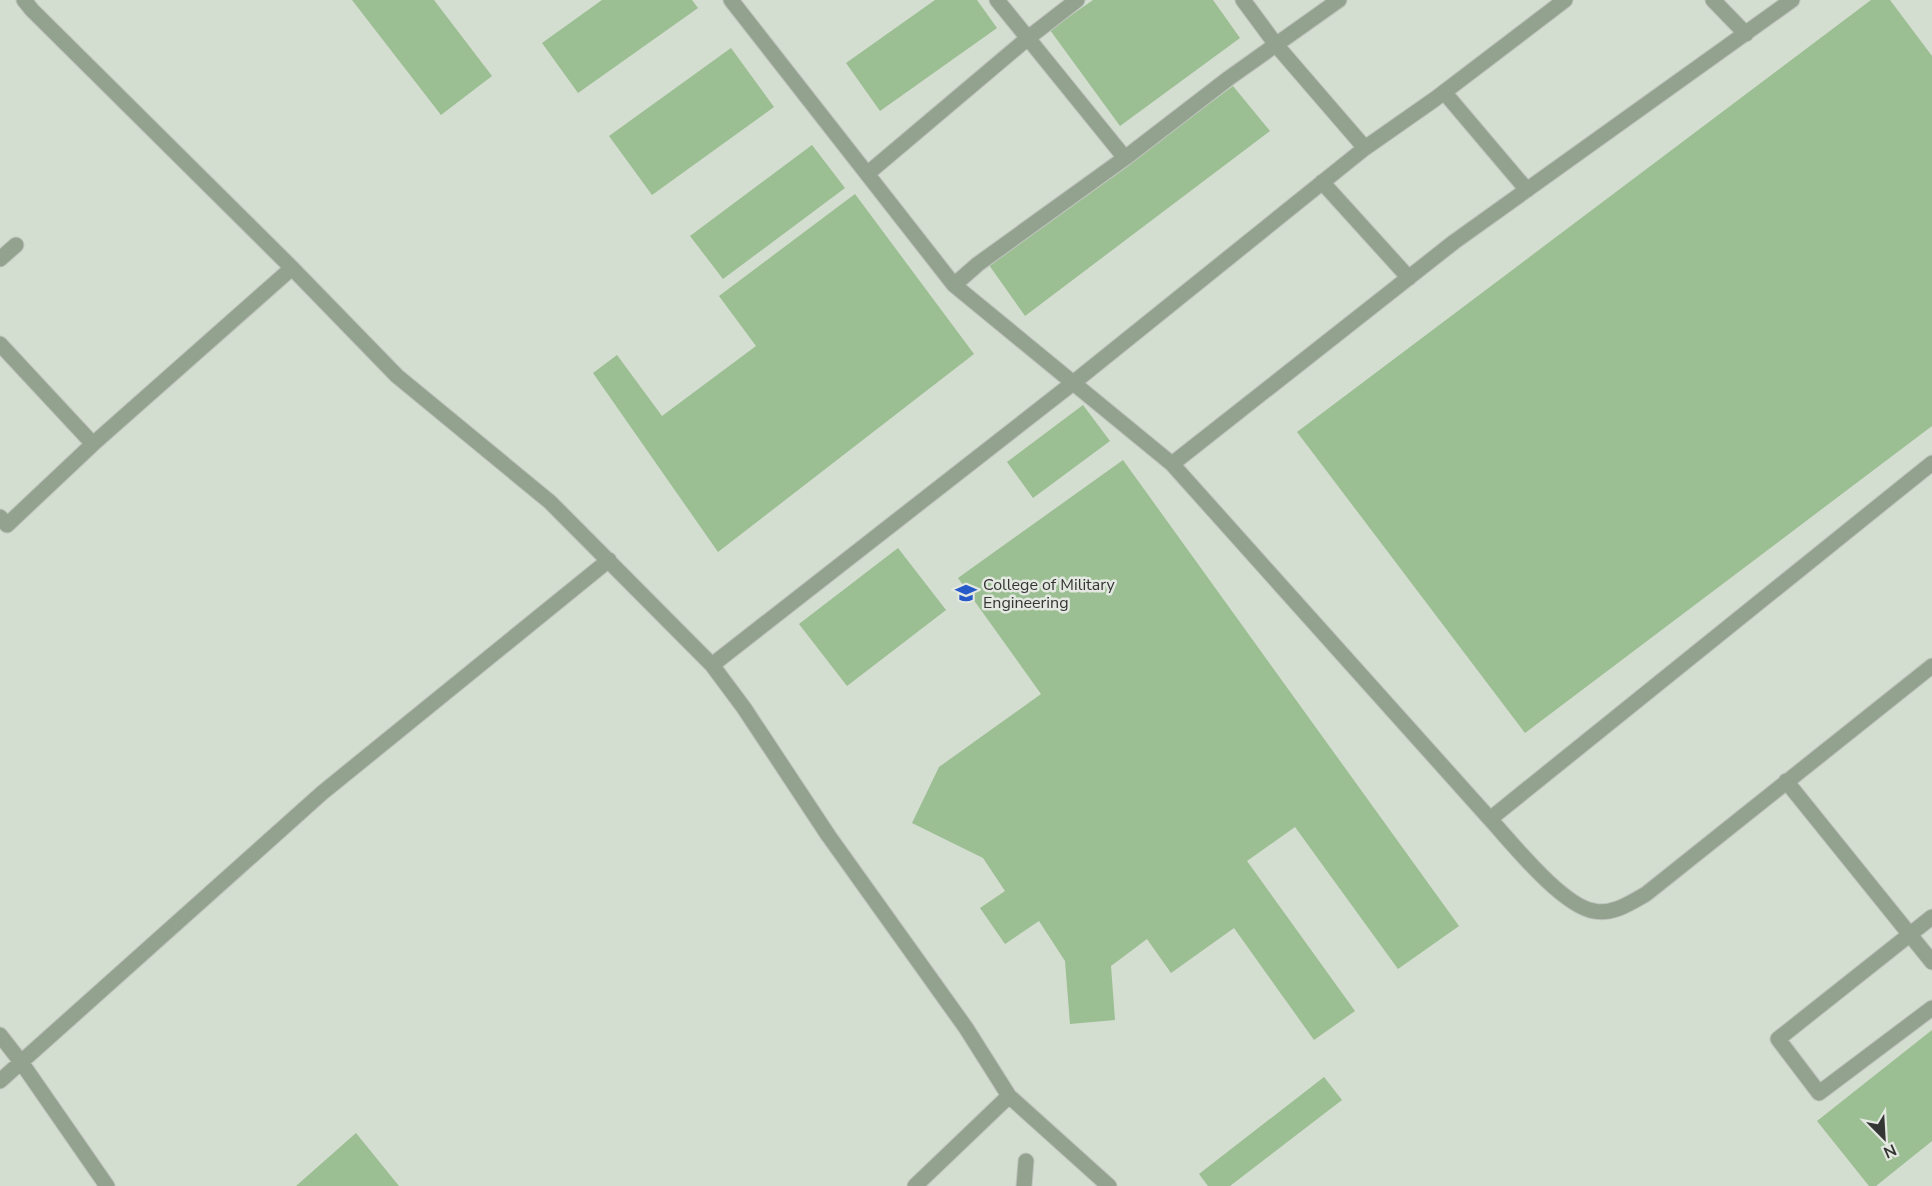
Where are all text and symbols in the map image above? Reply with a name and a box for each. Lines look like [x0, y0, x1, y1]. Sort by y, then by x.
place label: College of Military Engineering [983, 574, 1115, 614]
school or university icon: College of Military Engineering [954, 581, 978, 605]
north arrow [1854, 1108, 1914, 1168]
text: N [1880, 1138, 1900, 1163]

